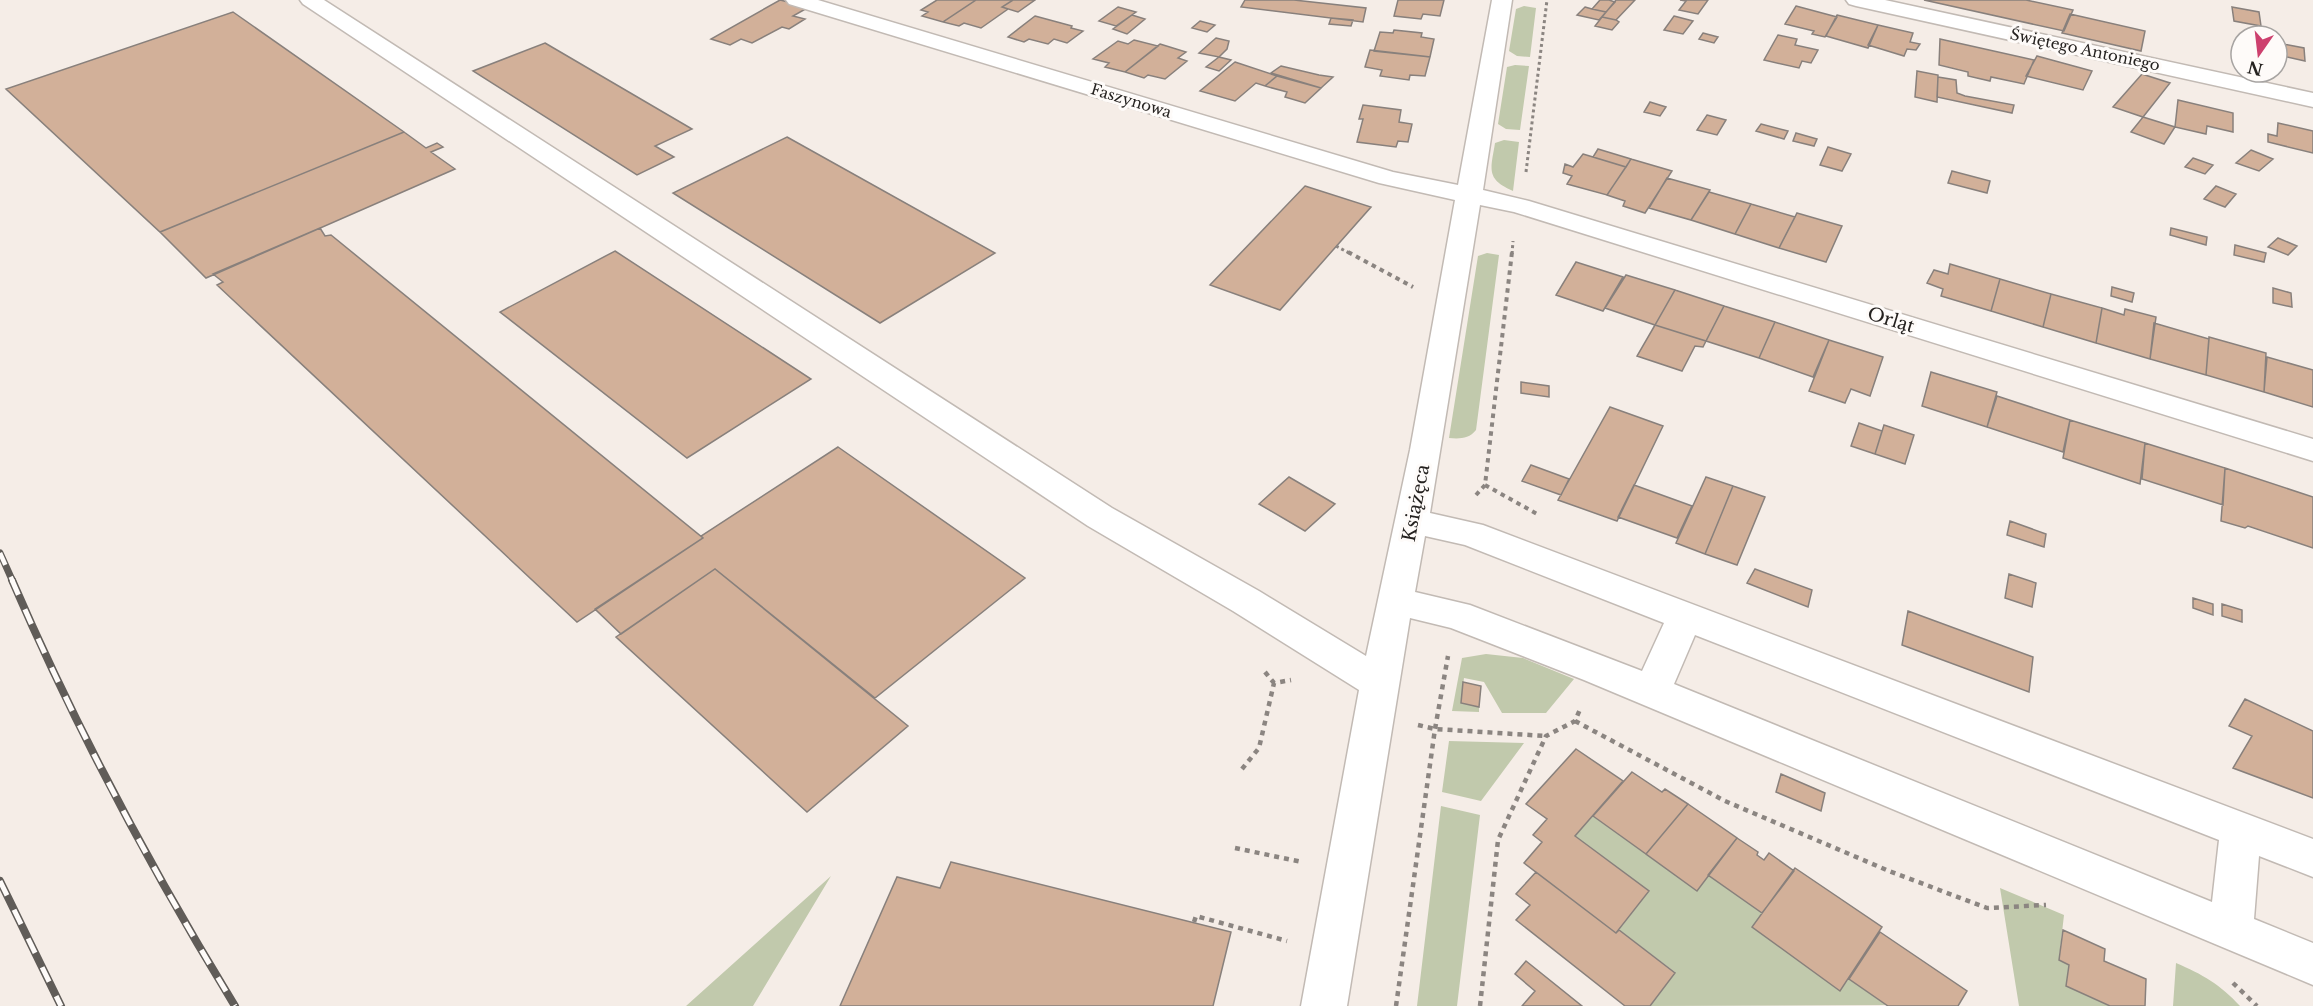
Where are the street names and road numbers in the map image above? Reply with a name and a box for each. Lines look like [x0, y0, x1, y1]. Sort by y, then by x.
street label: Świętego Antoniego [2008, 24, 2162, 75]
street label: Faszynowa [1089, 79, 1174, 122]
street label: Orląt [1865, 302, 1917, 338]
street label: Książęca [1398, 462, 1434, 544]

